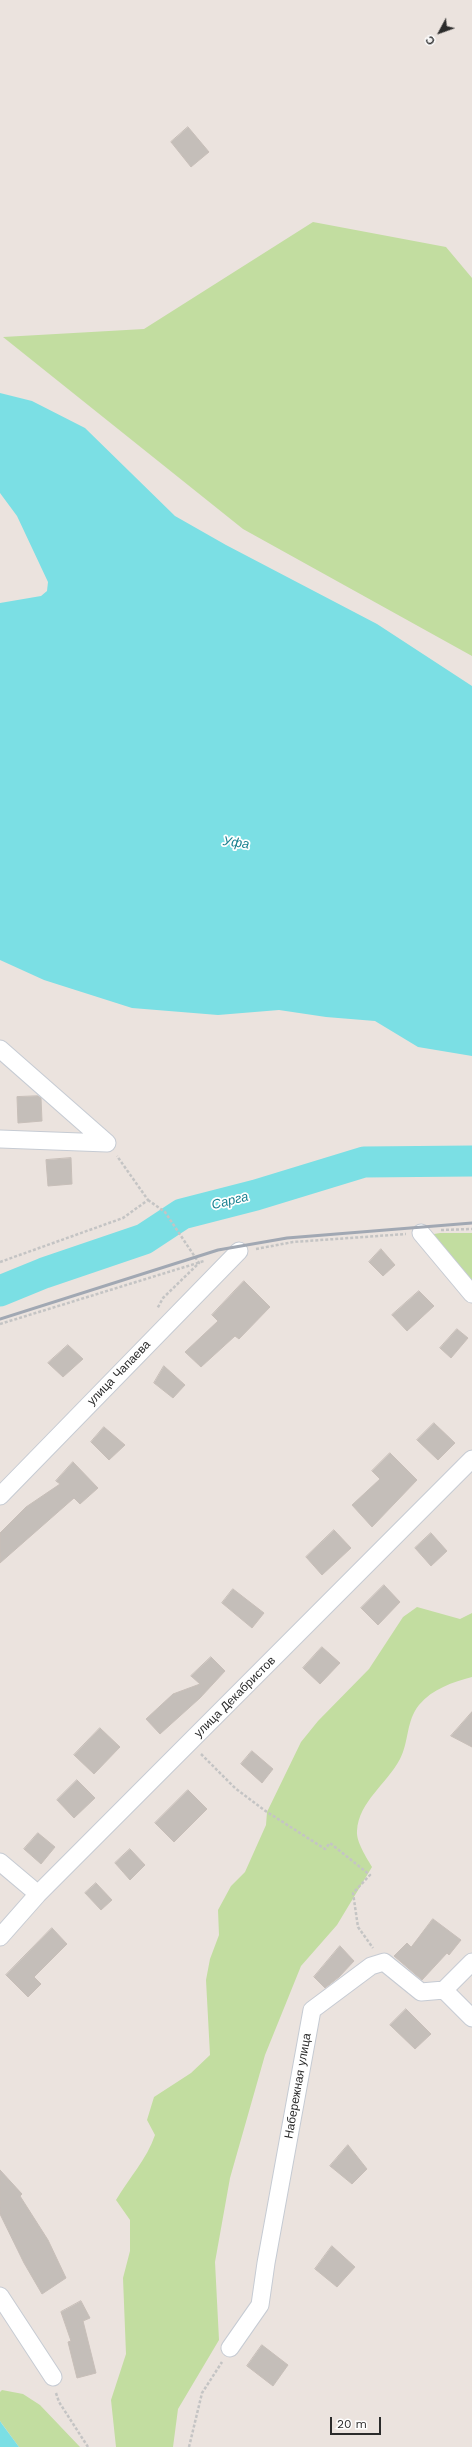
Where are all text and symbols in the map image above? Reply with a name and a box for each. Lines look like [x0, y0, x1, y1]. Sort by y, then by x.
north arrow [420, 12, 460, 52]
text: С [423, 33, 438, 47]
water label: Уфа [222, 833, 250, 853]
water label: Сарга [210, 1189, 250, 1213]
street label: улица Чапаева [84, 1338, 154, 1408]
street label: улица Декабристов [191, 1653, 279, 1741]
street label: Набережная улица [282, 2032, 314, 2140]
scale bar [332, 2409, 383, 2435]
text: 20 m [337, 2417, 367, 2431]

